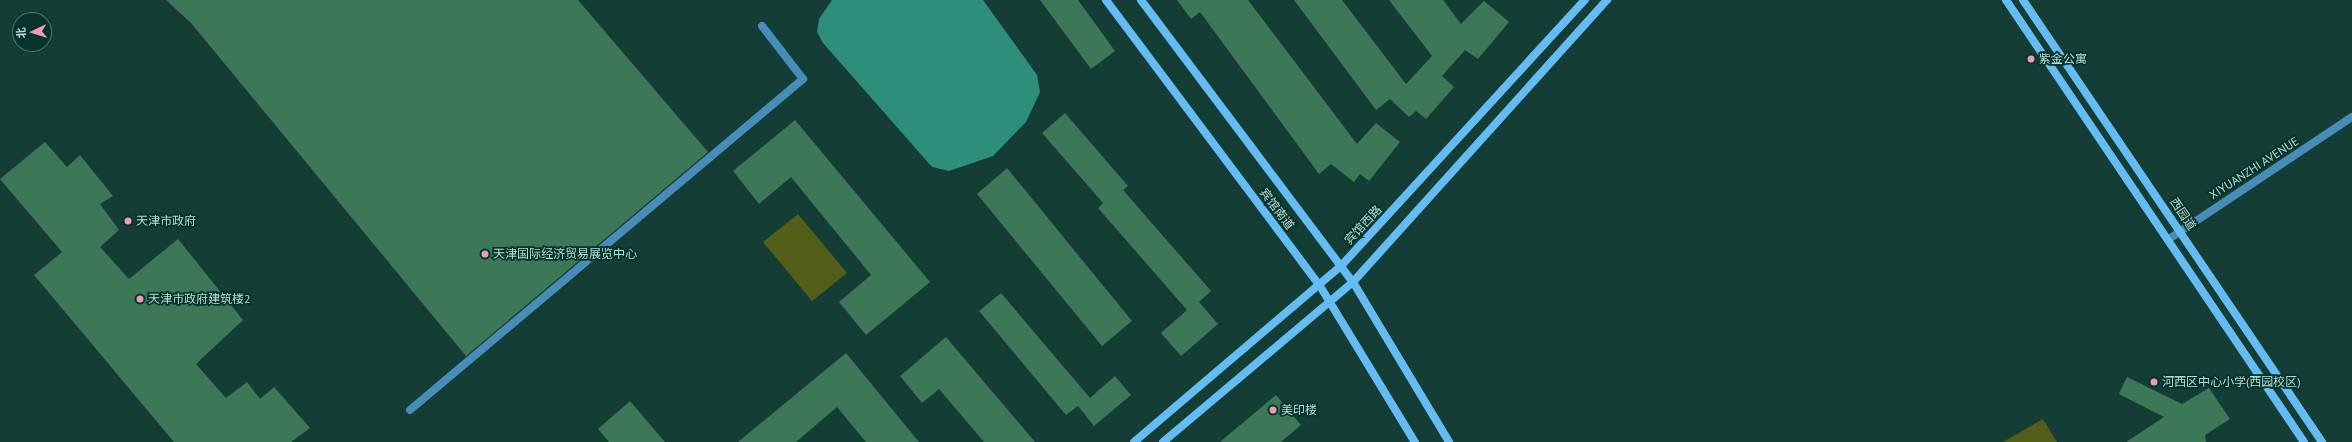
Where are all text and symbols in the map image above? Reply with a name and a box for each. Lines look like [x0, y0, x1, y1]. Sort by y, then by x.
north arrow [12, 12, 52, 52]
text: 北 [14, 27, 28, 39]
place label: 紫金公寓 [2039, 52, 2087, 66]
marker: 紫金公寓 [2026, 54, 2036, 64]
street label: XIYUANZHI AVENUE [2207, 134, 2301, 202]
street label: 宾馆南道 [1257, 185, 1297, 233]
street label: 西园道 [2167, 195, 2199, 233]
street label: 宾馆西路 [1341, 203, 1385, 247]
place label: 天津市政府 [136, 214, 196, 228]
marker: 天津市政府 [123, 216, 133, 226]
place label: 天津国际经济贸易展览中心 [493, 247, 637, 261]
marker: 天津国际经济贸易展览中心 [480, 249, 490, 259]
place label: 天津市政府建筑楼2 [148, 292, 251, 306]
marker: 天津市政府建筑楼2 [135, 294, 145, 304]
place label: 河西区中心小学(西园校区) [2162, 375, 2301, 389]
marker: 河西区中心小学(西园校区) [2149, 377, 2159, 387]
place label: 美印楼 [1281, 403, 1317, 417]
marker: 美印楼 [1268, 405, 1278, 415]

